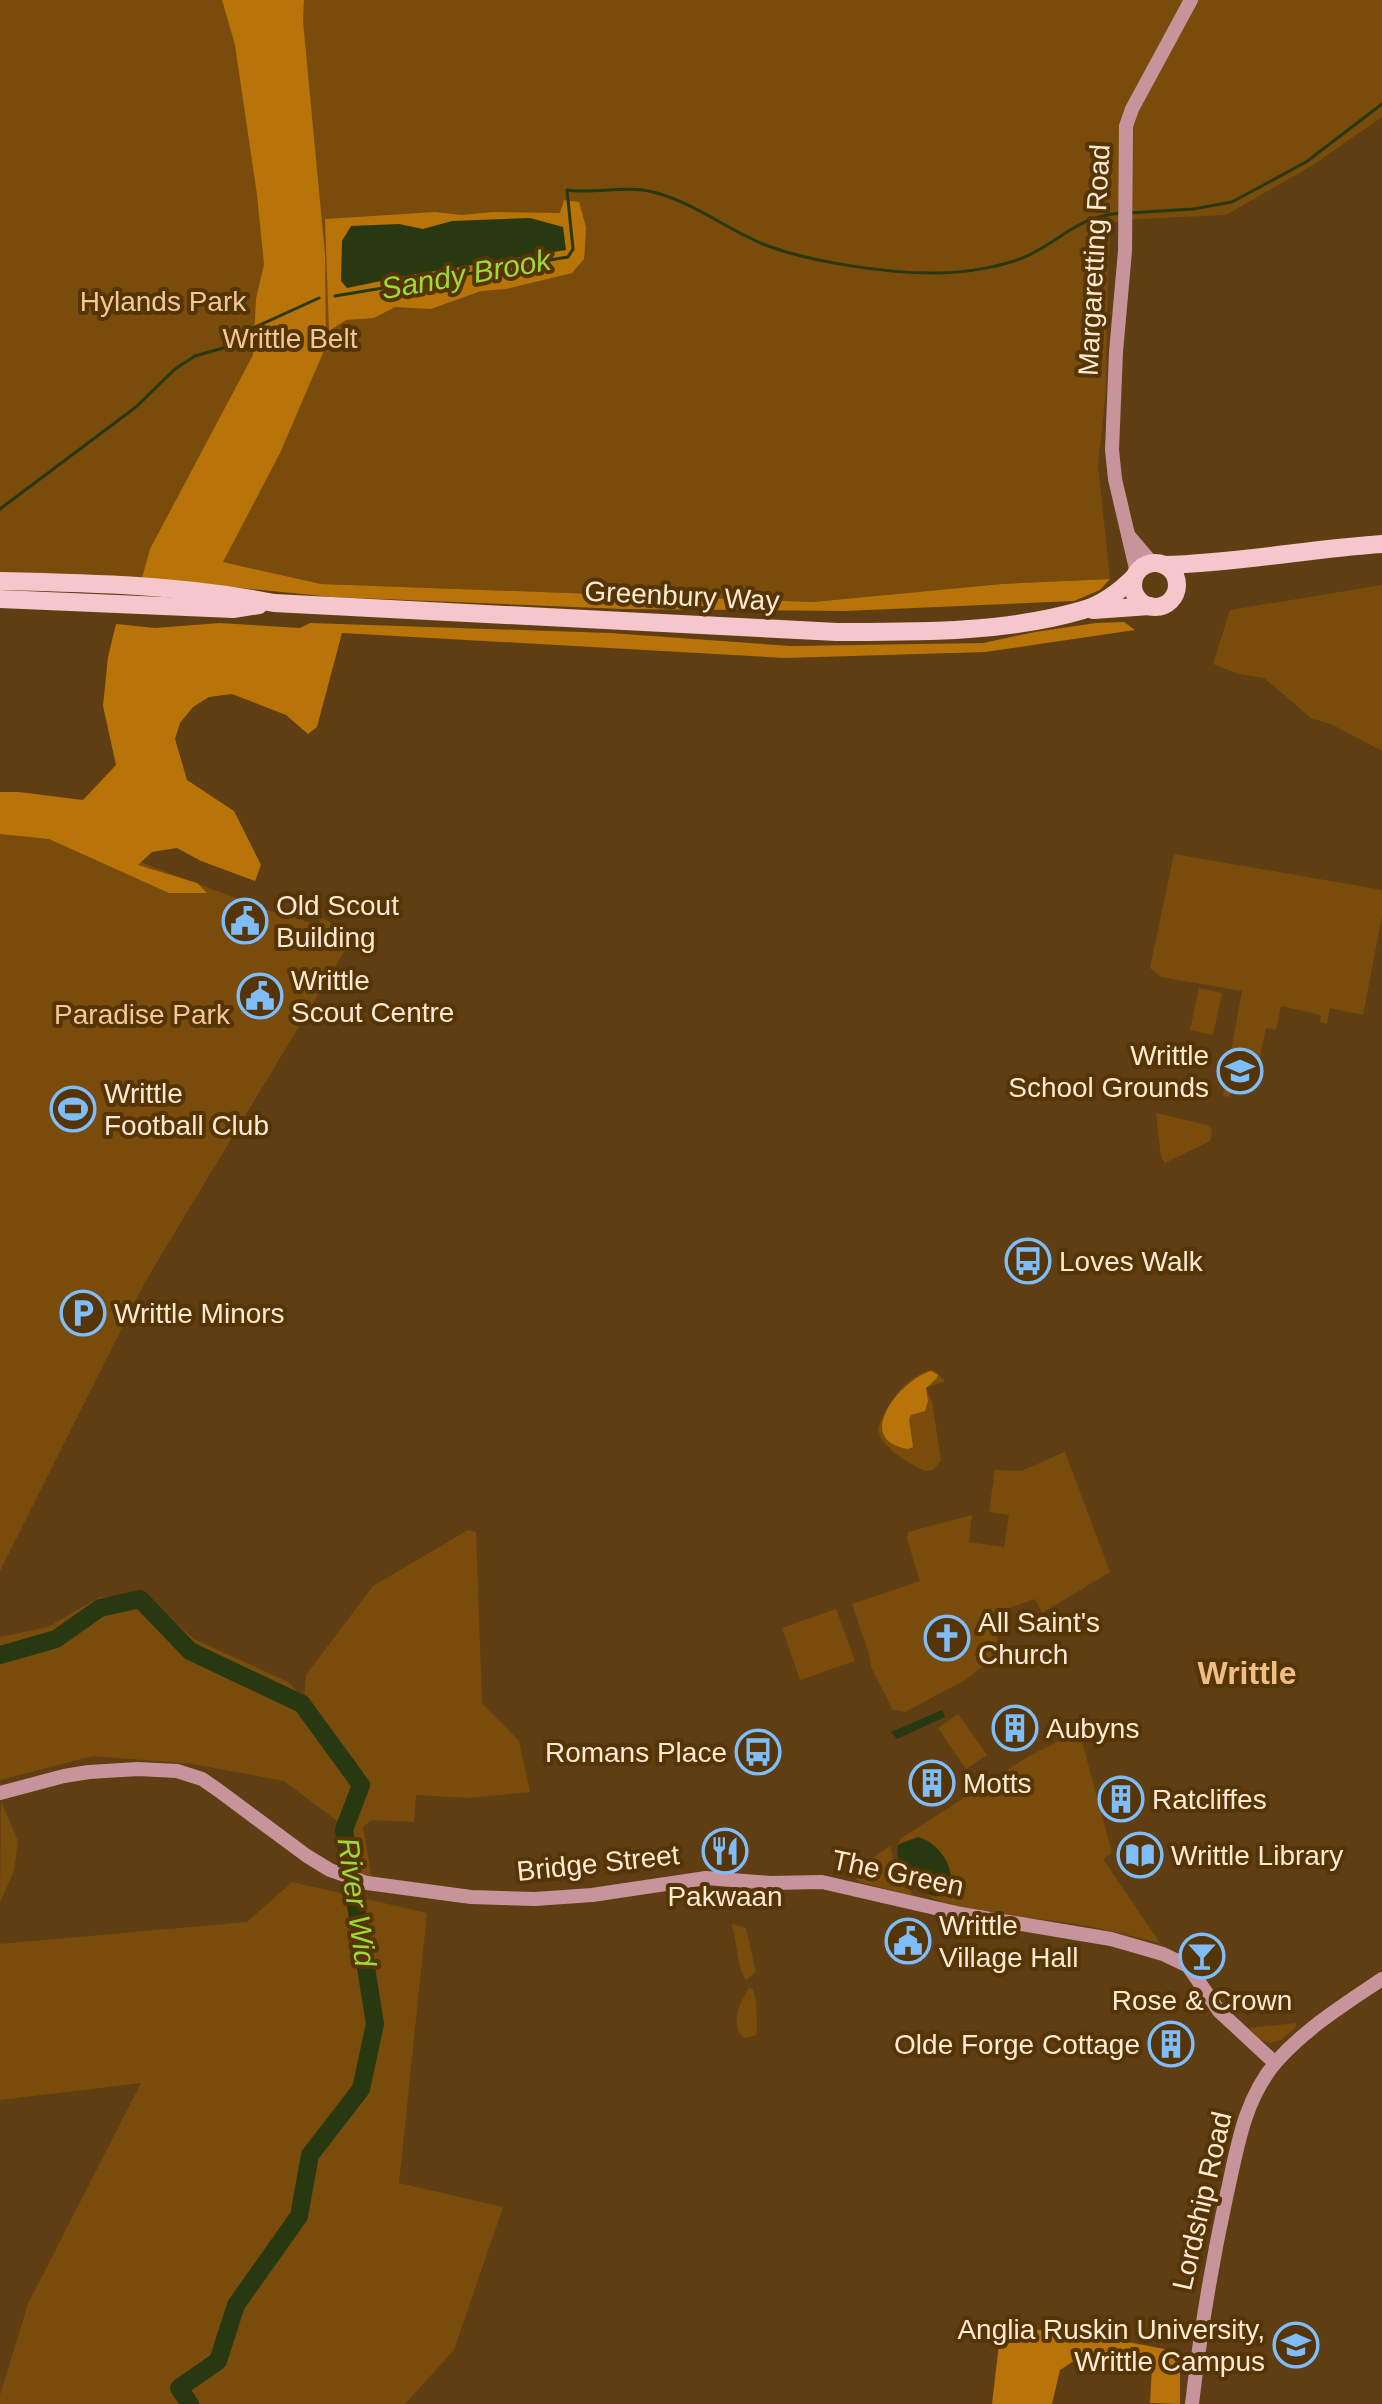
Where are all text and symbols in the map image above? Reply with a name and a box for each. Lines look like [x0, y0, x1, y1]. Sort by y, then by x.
street label: Margaretting Road [1072, 143, 1116, 377]
water label: Sandy Brook [379, 242, 555, 305]
park label: Hylands Park [80, 286, 247, 317]
park label: Writtle Belt [223, 323, 358, 354]
street label: Greenbury Way [584, 575, 780, 617]
place label: Old Scout Building [276, 890, 399, 953]
public building icon: Old Scout Building [221, 897, 269, 945]
place label: Writtle Scout Centre [291, 965, 454, 1028]
public building icon: Writtle Scout Centre [236, 972, 284, 1020]
park label: Paradise Park [54, 999, 231, 1030]
place label: Writtle School Grounds [1008, 1040, 1209, 1103]
school or university icon: Writtle School Grounds [1216, 1047, 1264, 1095]
place label: Writtle Football Club [104, 1078, 269, 1141]
sports icon: Writtle Football Club [49, 1085, 97, 1133]
bus stop icon: Loves Walk [1004, 1237, 1052, 1285]
place label: Loves Walk [1059, 1246, 1204, 1277]
parking icon: Writtle Minors [59, 1289, 107, 1337]
place label: Writtle Minors [114, 1298, 285, 1329]
place label: All Saint's Church [978, 1607, 1100, 1670]
church icon: All Saint's Church [923, 1614, 971, 1662]
district label: Writtle [1198, 1655, 1296, 1691]
building icon: Aubyns [991, 1704, 1039, 1752]
place label: Aubyns [1046, 1713, 1139, 1744]
bus stop icon: Romans Place [734, 1728, 782, 1776]
place label: Romans Place [545, 1737, 727, 1768]
building icon: Motts [908, 1759, 956, 1807]
place label: Motts [963, 1768, 1031, 1799]
building icon: Ratcliffes [1097, 1775, 1145, 1823]
place label: Ratcliffes [1152, 1784, 1267, 1815]
restaurant icon: Pakwaan [701, 1827, 749, 1875]
library icon: Writtle Library [1116, 1831, 1164, 1879]
water label: River Wid [332, 1835, 383, 1970]
street label: Bridge Street [515, 1839, 681, 1887]
place label: Writtle Library [1171, 1840, 1343, 1871]
street label: The Green [829, 1844, 967, 1902]
place label: Pakwaan [667, 1881, 783, 1912]
place label: Writtle Village Hall [939, 1910, 1079, 1973]
public building icon: Writtle Village Hall [884, 1917, 932, 1965]
bar icon: Rose & Crown [1178, 1932, 1226, 1980]
place label: Rose & Crown [1112, 1985, 1292, 2016]
building icon: Olde Forge Cottage [1147, 2020, 1195, 2068]
place label: Olde Forge Cottage [894, 2029, 1140, 2060]
street label: Lordship Road [1166, 2109, 1238, 2293]
place label: Anglia Ruskin University, Writtle Campus [957, 2314, 1265, 2377]
school or university icon: Anglia Ruskin University, Writtle Campus [1272, 2321, 1320, 2369]

